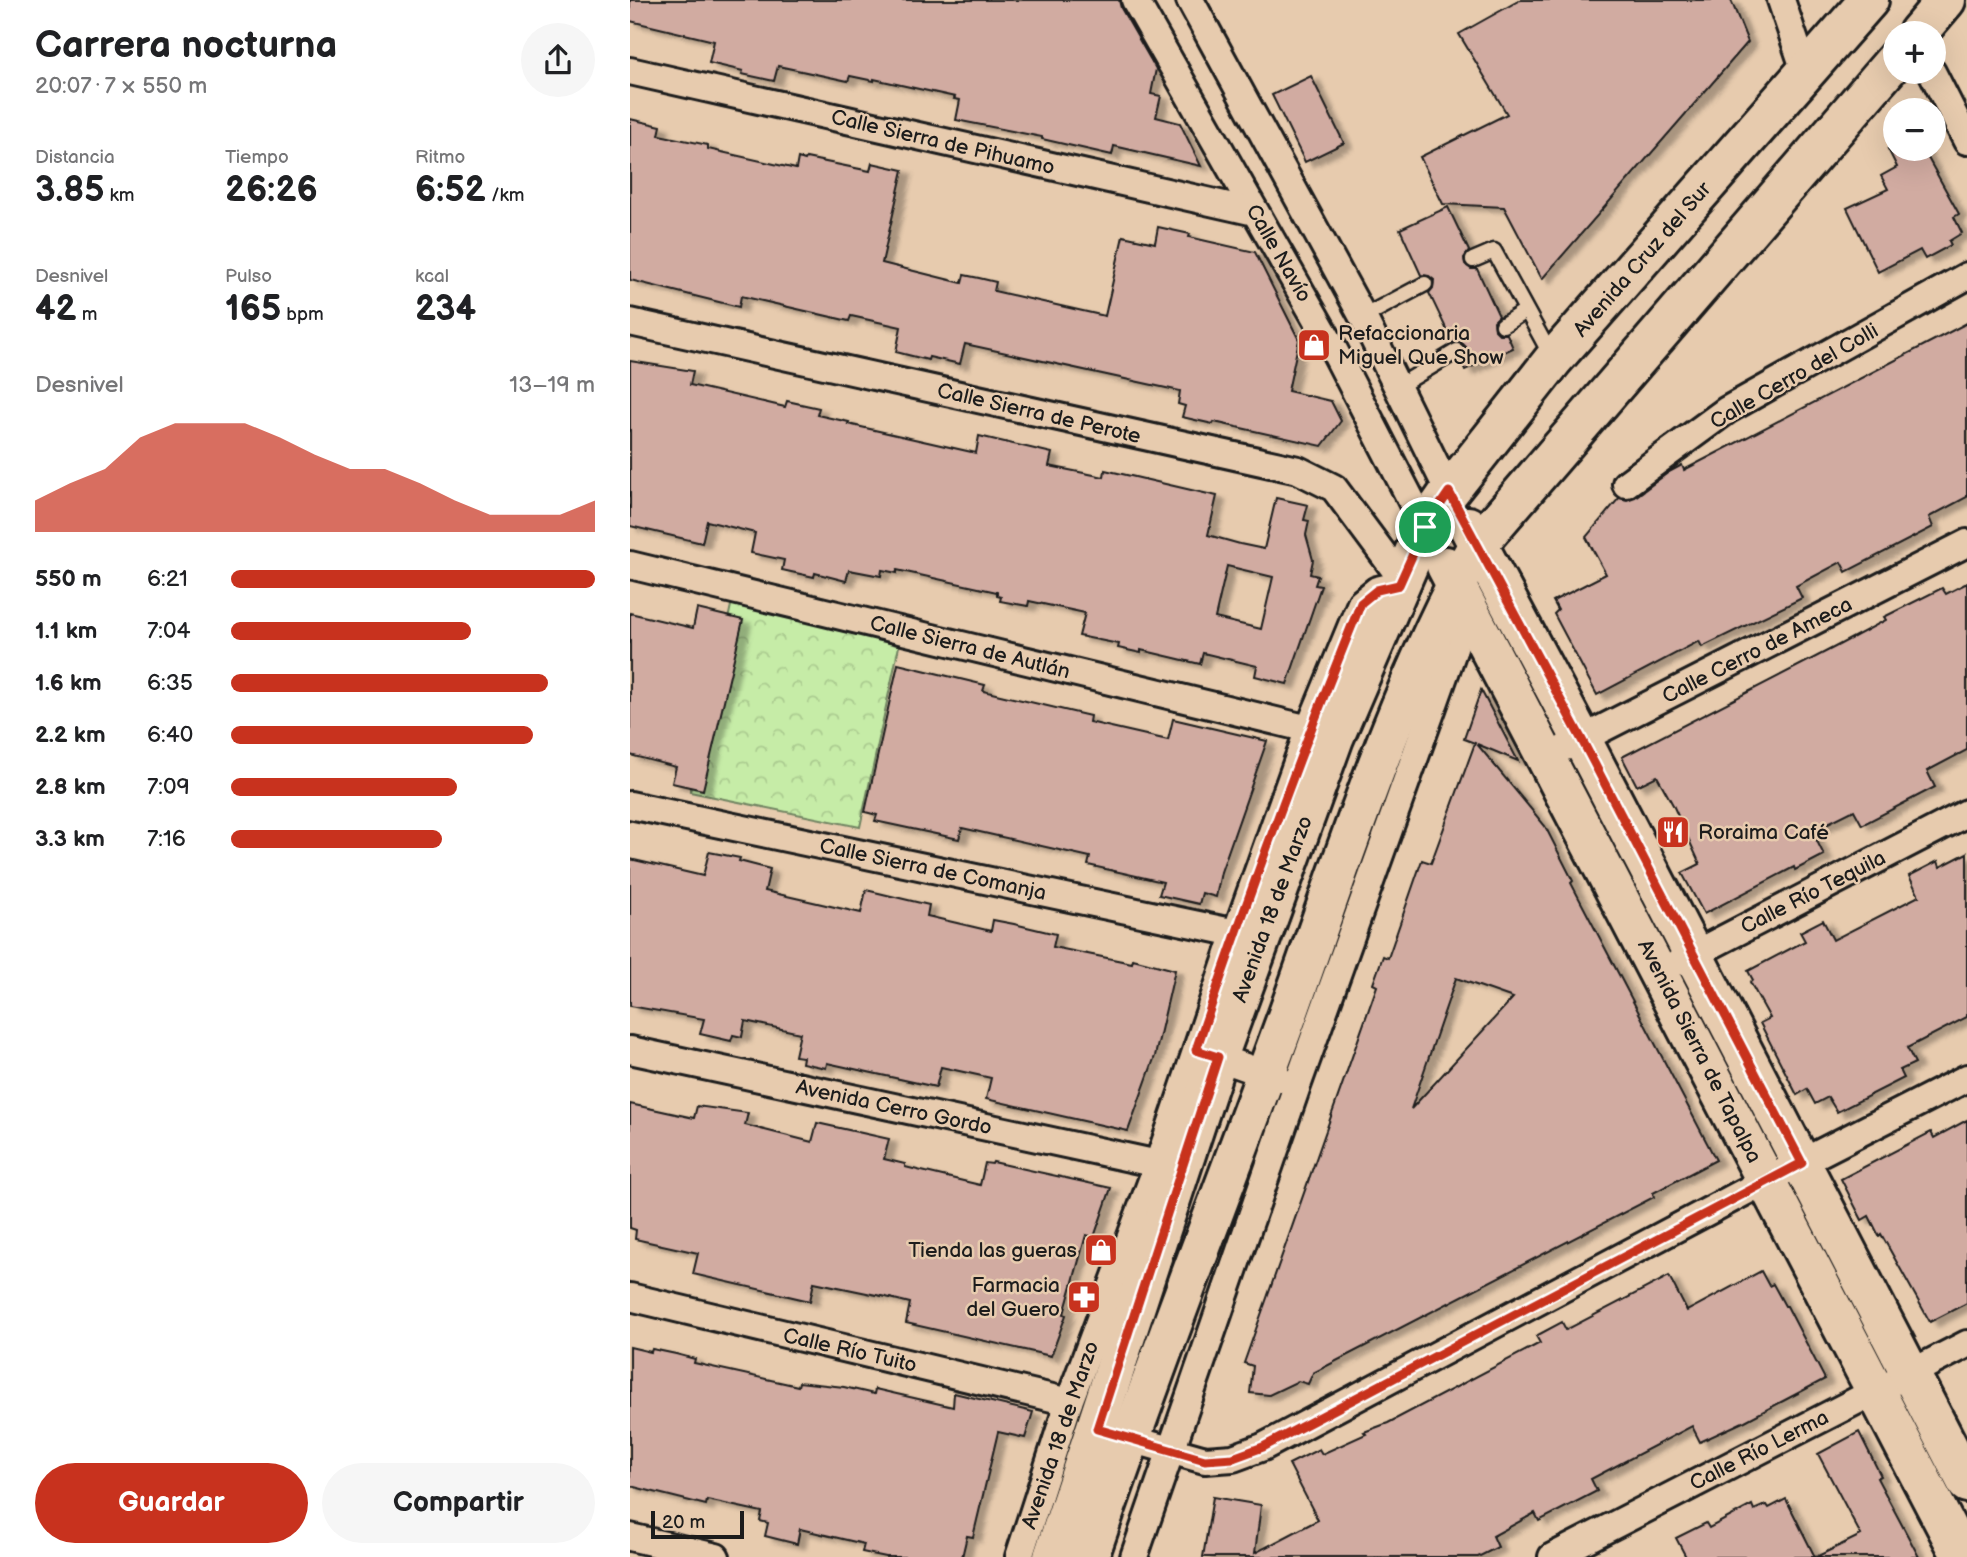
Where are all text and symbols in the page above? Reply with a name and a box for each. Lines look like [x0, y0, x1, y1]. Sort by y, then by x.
map controls [1883, 21, 1946, 161]
button: + [1883, 21, 1946, 84]
text: Carrera nocturna [35, 23, 337, 68]
button: share [521, 23, 595, 97]
text: 20:07 · 7 × 550 m [35, 72, 207, 100]
button: − [1883, 98, 1946, 161]
street label: Calle Sierra de Pihuamo [829, 105, 1057, 180]
text: Distancia [35, 146, 115, 169]
text: Tiempo [225, 146, 289, 169]
text: Ritmo [415, 146, 465, 169]
text: 3.85 [35, 169, 104, 212]
text: 26:26 [225, 169, 318, 212]
text: 6:52 [415, 169, 486, 212]
street label: Avenida Cruz del Sur [1568, 176, 1717, 342]
text: km [104, 184, 135, 207]
text: /km [486, 184, 525, 207]
street label: Calle Navío [1241, 200, 1317, 307]
text: Desnivel [35, 265, 108, 288]
text: Pulso [225, 265, 272, 288]
text: kcal [415, 265, 449, 288]
text: 42 [35, 288, 77, 331]
text: 165 [225, 288, 281, 331]
text: 234 [415, 288, 476, 331]
text: m [77, 303, 97, 326]
text: bpm [281, 303, 324, 326]
street label: Calle Cerro del Colli [1706, 318, 1883, 435]
place label: Refaccionaria Miguel Que Show [1338, 321, 1504, 370]
shop icon: Refaccionaria Miguel Que Show [1295, 326, 1333, 364]
text: Desnivel [35, 371, 124, 399]
text: 13–19 m [509, 371, 595, 399]
street label: Calle Sierra de Perote [935, 378, 1143, 449]
pin [1395, 497, 1455, 557]
icon: arrive [1406, 508, 1444, 546]
text: 550 m [35, 565, 102, 593]
text: 6:21 [147, 565, 188, 593]
street label: Calle Cerro de Ameca [1658, 592, 1856, 709]
street label: Calle Sierra de Autlán [867, 611, 1073, 684]
text: 1.1 km [35, 617, 97, 645]
text: 7:04 [147, 617, 191, 645]
text: 1.6 km [35, 669, 102, 697]
text: 6:35 [147, 669, 193, 697]
text: 2.2 km [35, 721, 106, 749]
text: 6:40 [147, 721, 193, 749]
text: 2.8 km [35, 773, 106, 801]
text: 7:09 [147, 773, 190, 801]
street label: Avenida 18 de Marzo [1227, 812, 1318, 1006]
restaurant icon: Roraima Café [1654, 813, 1692, 851]
place label: Roraima Café [1698, 820, 1829, 845]
text: 3.3 km [35, 825, 105, 853]
text: 7:16 [147, 825, 186, 853]
street label: Calle Sierra de Comanja [817, 833, 1049, 906]
street label: Calle Río Tequila [1737, 845, 1890, 940]
street label: Avenida Sierra de Tapalpa [1632, 935, 1767, 1167]
street label: Avenida Cerro Gordo [794, 1075, 994, 1140]
shop icon: Tienda las gueras [1082, 1231, 1120, 1269]
place label: Tienda las gueras [908, 1238, 1077, 1263]
place label: Farmacia del Guero [966, 1273, 1060, 1322]
pharmacy icon: Farmacia del Guero [1065, 1278, 1103, 1316]
street label: Calle Río Tuito [781, 1323, 919, 1378]
street label: Avenida 18 de Marzo [1017, 1338, 1104, 1532]
street label: Calle Río Lerma [1686, 1405, 1833, 1496]
button: Guardar [35, 1463, 308, 1543]
button: Compartir [322, 1463, 595, 1543]
scale bar [651, 1508, 744, 1540]
text: 20 m [662, 1511, 705, 1534]

